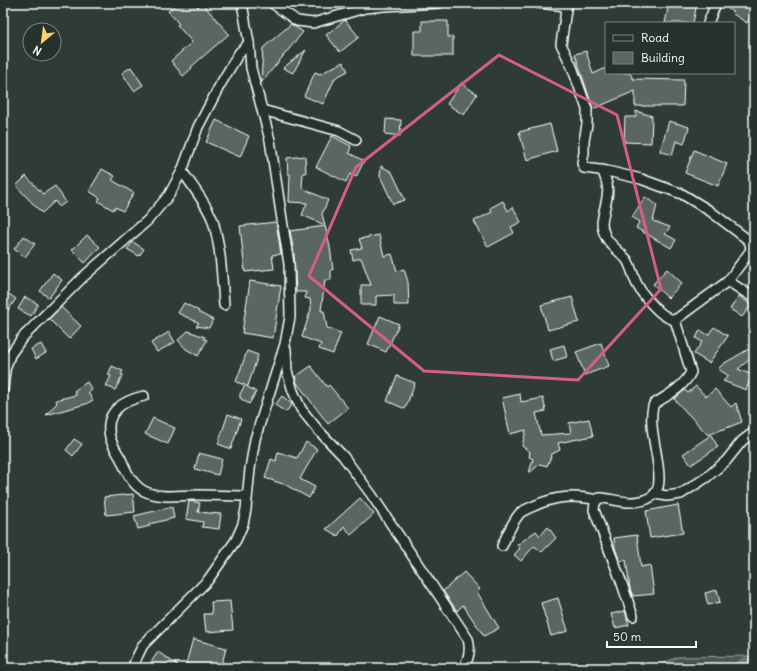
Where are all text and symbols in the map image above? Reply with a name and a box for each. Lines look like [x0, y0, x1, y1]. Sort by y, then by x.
north arrow [22, 22, 62, 62]
legend [605, 22, 735, 74]
text: Road [641, 30, 669, 45]
text: N [30, 43, 44, 59]
text: Building [641, 50, 685, 65]
scale bar [607, 623, 696, 649]
text: 50 m [613, 629, 642, 644]

